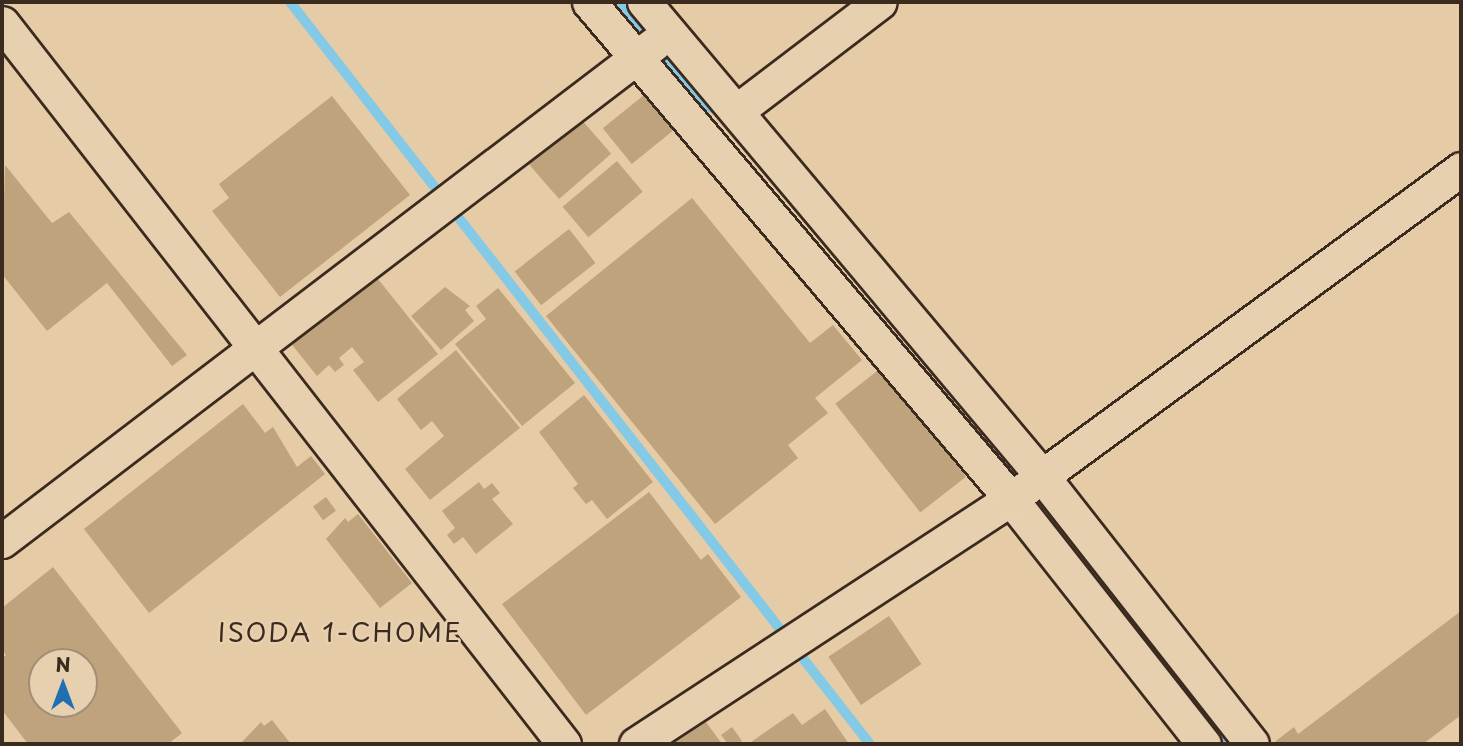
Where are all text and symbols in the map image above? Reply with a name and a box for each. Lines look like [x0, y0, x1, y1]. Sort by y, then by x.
district label: ISODA 1-CHOME [219, 616, 461, 648]
north arrow [28, 648, 98, 718]
text: N [55, 650, 71, 678]

